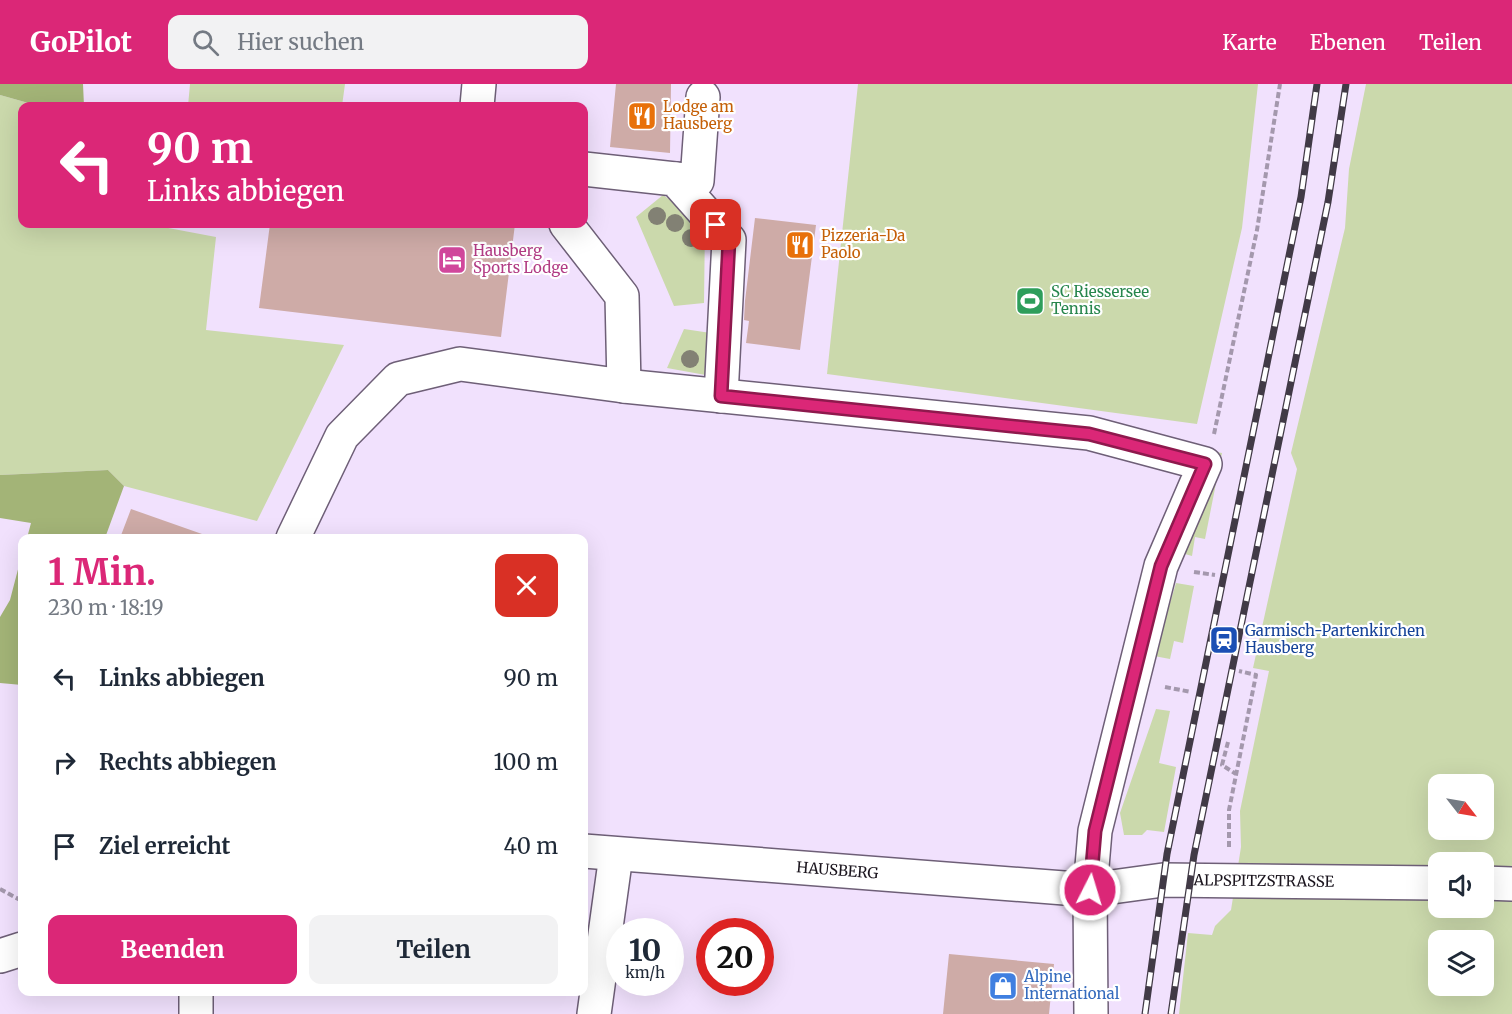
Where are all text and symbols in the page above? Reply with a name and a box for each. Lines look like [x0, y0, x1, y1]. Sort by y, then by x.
search box [168, 15, 588, 69]
text: GoPilot [30, 24, 132, 60]
icon: search [189, 26, 222, 59]
text: Hier suchen [237, 28, 364, 56]
text: Karte [1222, 29, 1277, 56]
text: Ebenen [1310, 29, 1386, 56]
text: Teilen [1419, 29, 1482, 56]
place label: Lodge am Hausberg [663, 97, 734, 133]
restaurant icon: Lodge am Hausberg [626, 100, 658, 132]
text: 90 m [147, 122, 253, 174]
icon: left [48, 126, 126, 204]
text: Links abbiegen [147, 174, 344, 208]
pin [690, 199, 741, 250]
icon: arrive [699, 208, 732, 241]
place label: Pizzeria-Da Paolo [821, 226, 905, 262]
restaurant icon: Pizzeria-Da Paolo [784, 229, 816, 261]
place label: Hausberg Sports Lodge [473, 241, 568, 277]
hotel icon: Hausberg Sports Lodge [436, 244, 468, 276]
place label: SC Riessersee Tennis [1051, 282, 1149, 318]
sports icon: SC Riessersee Tennis [1014, 285, 1046, 317]
text: 1 Min. [48, 550, 156, 595]
button: close [495, 554, 558, 617]
text: 230 m · 18:19 [48, 595, 164, 620]
place label: Garmisch-Partenkirchen Hausberg [1245, 621, 1425, 657]
station icon: Garmisch-Partenkirchen Hausberg [1208, 624, 1240, 656]
icon: left [48, 662, 81, 695]
text: Links abbiegen [99, 664, 265, 692]
text: 90 m [503, 664, 558, 692]
icon: right [48, 746, 81, 779]
text: Rechts abbiegen [99, 748, 276, 776]
text: 100 m [493, 748, 558, 776]
north arrow [1428, 774, 1494, 840]
map controls [1428, 774, 1494, 996]
icon: arrive [48, 830, 81, 863]
text: Ziel erreicht [99, 832, 230, 860]
text: 40 m [503, 832, 558, 860]
button: sound [1428, 852, 1494, 918]
street label: HAUSBERG [796, 857, 879, 883]
position arrow [1058, 858, 1122, 922]
street label: ALPSPITZSTRASSE [1192, 870, 1335, 891]
button: Beenden [48, 915, 297, 984]
button: Teilen [309, 915, 558, 984]
speed limit sign: 20 [696, 918, 774, 996]
button: layers [1428, 930, 1494, 996]
text: 10 [629, 931, 661, 969]
text: km/h [625, 963, 665, 982]
place label: Alpine International [1023, 967, 1120, 1003]
shop icon: Alpine International [987, 970, 1019, 1002]

